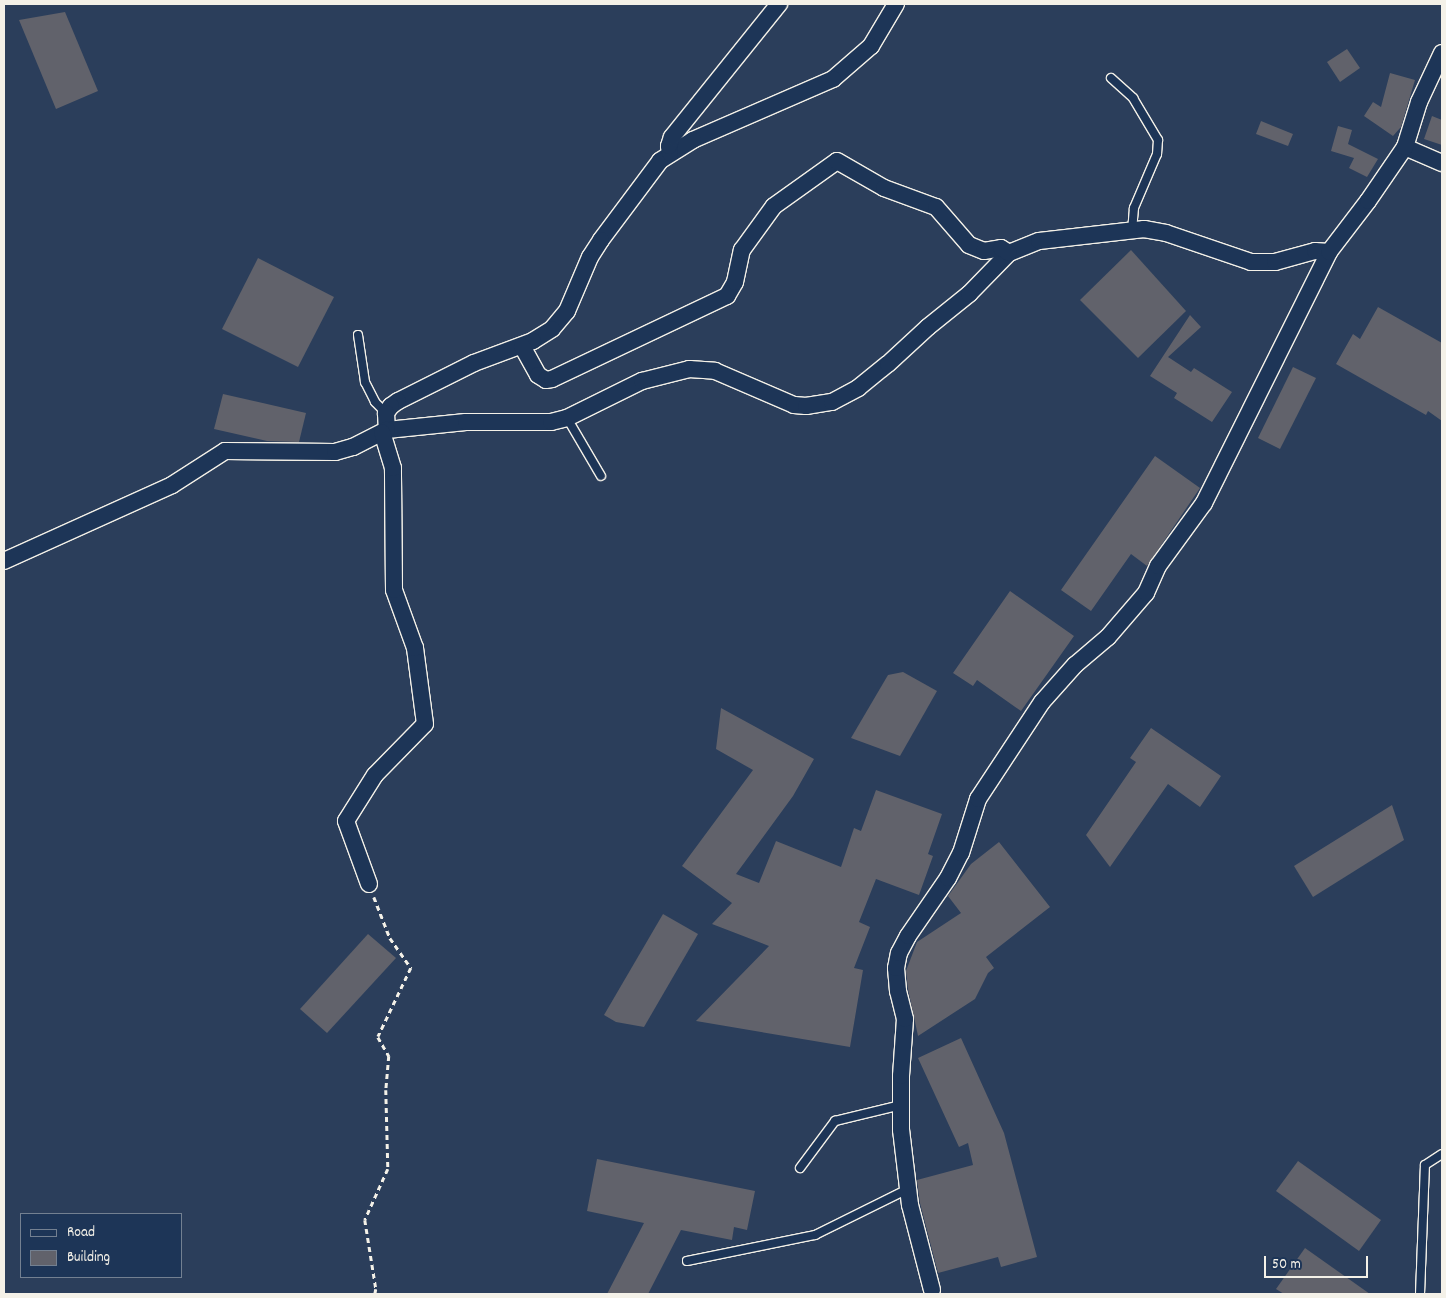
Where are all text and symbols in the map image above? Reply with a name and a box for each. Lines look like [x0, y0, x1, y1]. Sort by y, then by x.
legend [20, 1213, 182, 1278]
text: Road [67, 1222, 95, 1244]
scale bar [1266, 1246, 1370, 1278]
text: Building [67, 1247, 110, 1269]
text: 50 m [1272, 1254, 1301, 1276]

